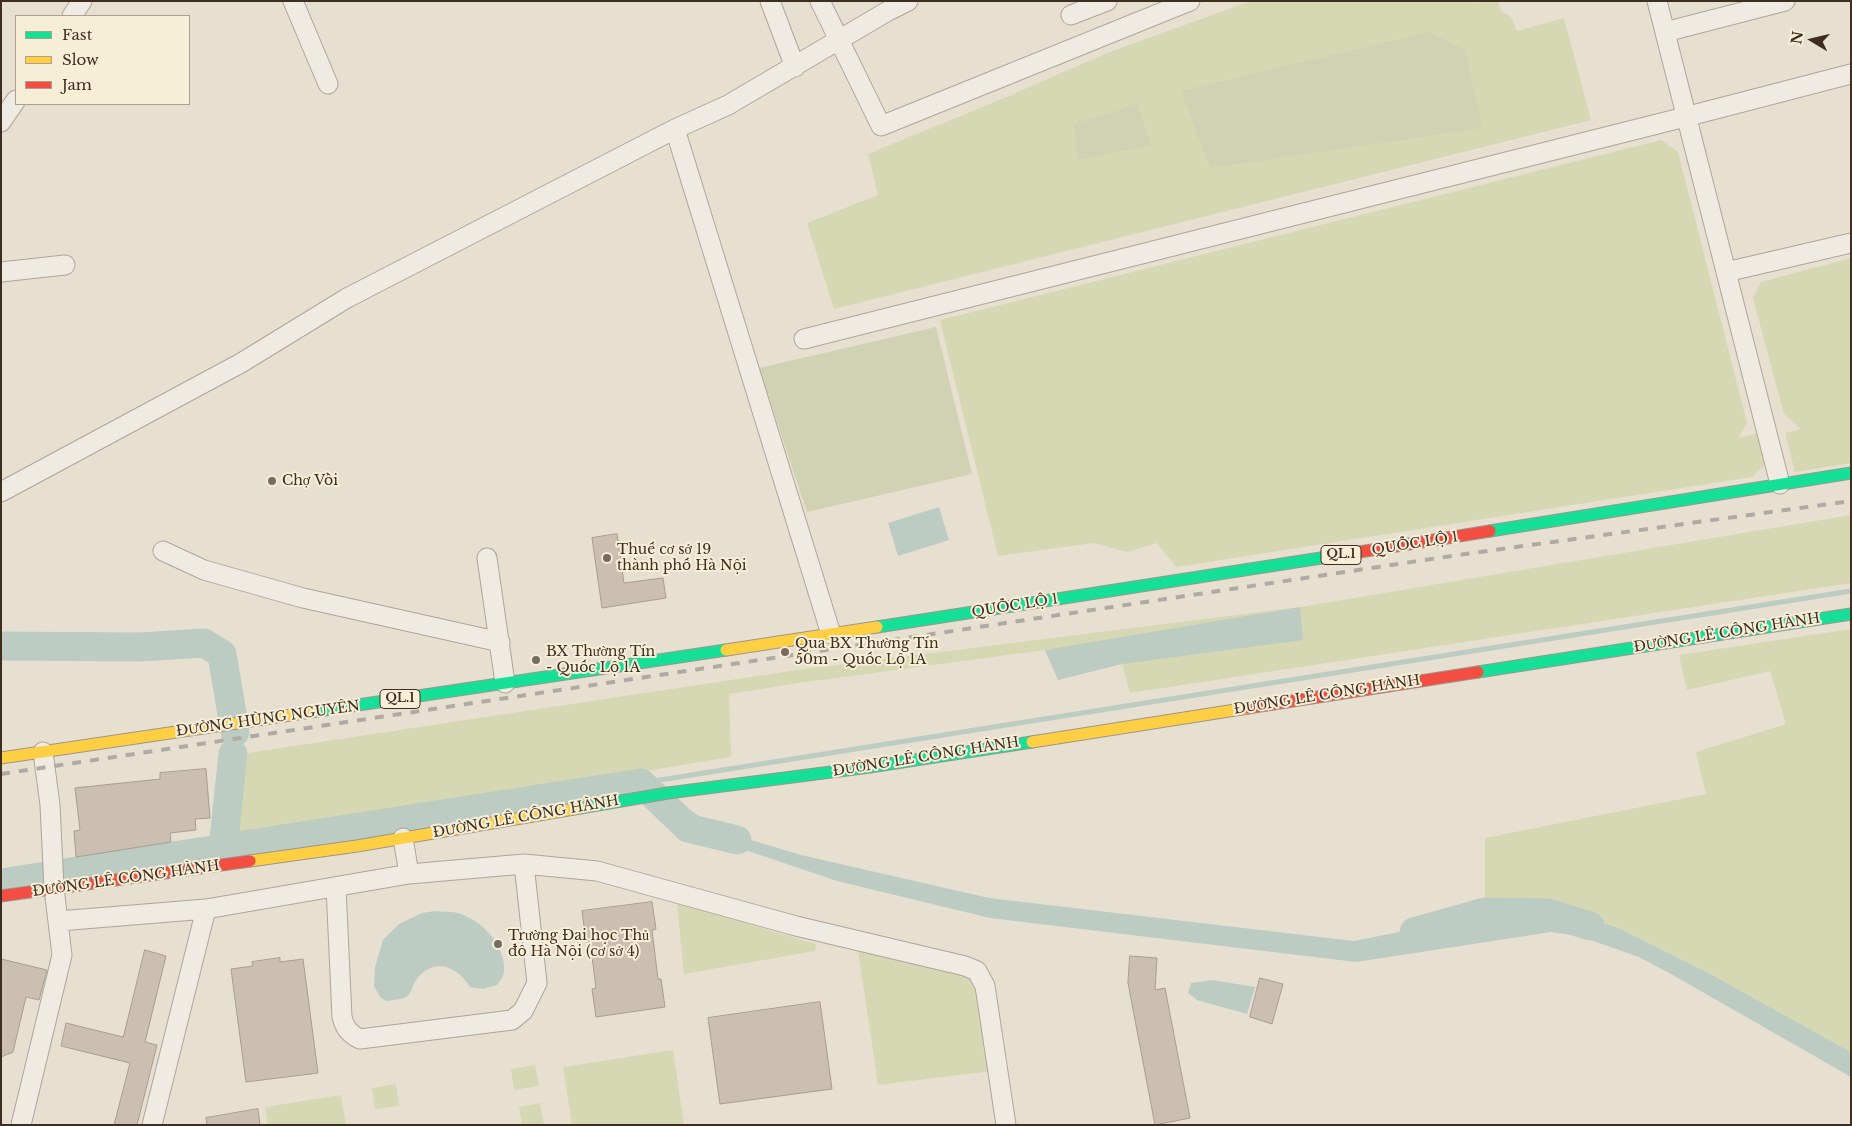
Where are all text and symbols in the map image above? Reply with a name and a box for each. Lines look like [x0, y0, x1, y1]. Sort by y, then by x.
legend [15, 15, 190, 105]
north arrow [1787, 15, 1837, 65]
text: Fast [62, 25, 92, 44]
text: N [1787, 30, 1807, 46]
text: Slow [62, 50, 99, 69]
text: Jam [62, 75, 92, 94]
place label: Chợ Vồi [282, 473, 338, 489]
marker: Chợ Vồi [266, 475, 278, 487]
street label: QUỐC LỘ 1 [1371, 529, 1459, 559]
place label: Thuế cơ sở 19 thành phố Hà Nội [617, 542, 747, 574]
road number: QL.1 [1321, 546, 1361, 564]
marker: Thuế cơ sở 19 thành phố Hà Nội [601, 552, 613, 564]
street label: QUỐC LỘ 1 [971, 591, 1059, 621]
street label: ĐƯỜNG LÊ CÔNG HÀNH [1633, 610, 1821, 656]
place label: Qua BX Thường Tín 50m - Quốc Lộ 1A [795, 636, 939, 669]
place label: BX Thường Tín - Quốc Lộ 1A [546, 644, 655, 676]
marker: Qua BX Thường Tín 50m - Quốc Lộ 1A [779, 646, 791, 658]
marker: BX Thường Tín - Quốc Lộ 1A [530, 654, 542, 666]
street label: ĐƯỜNG LÊ CÔNG HÀNH [1233, 672, 1421, 718]
road number: QL.1 [380, 690, 420, 709]
street label: ĐƯỜNG HÙNG NGUYÊN [175, 698, 361, 740]
street label: ĐƯỜNG LÊ CÔNG HÀNH [832, 734, 1020, 780]
street label: ĐƯỜNG LÊ CÔNG HÀNH [432, 792, 620, 842]
street label: ĐƯỜNG LÊ CÔNG HÀNH [31, 858, 221, 900]
place label: Trường Đại học Thủ đô Hà Nội (cơ sở 4) [508, 928, 649, 960]
marker: Trường Đại học Thủ đô Hà Nội (cơ sở 4) [492, 938, 504, 950]

